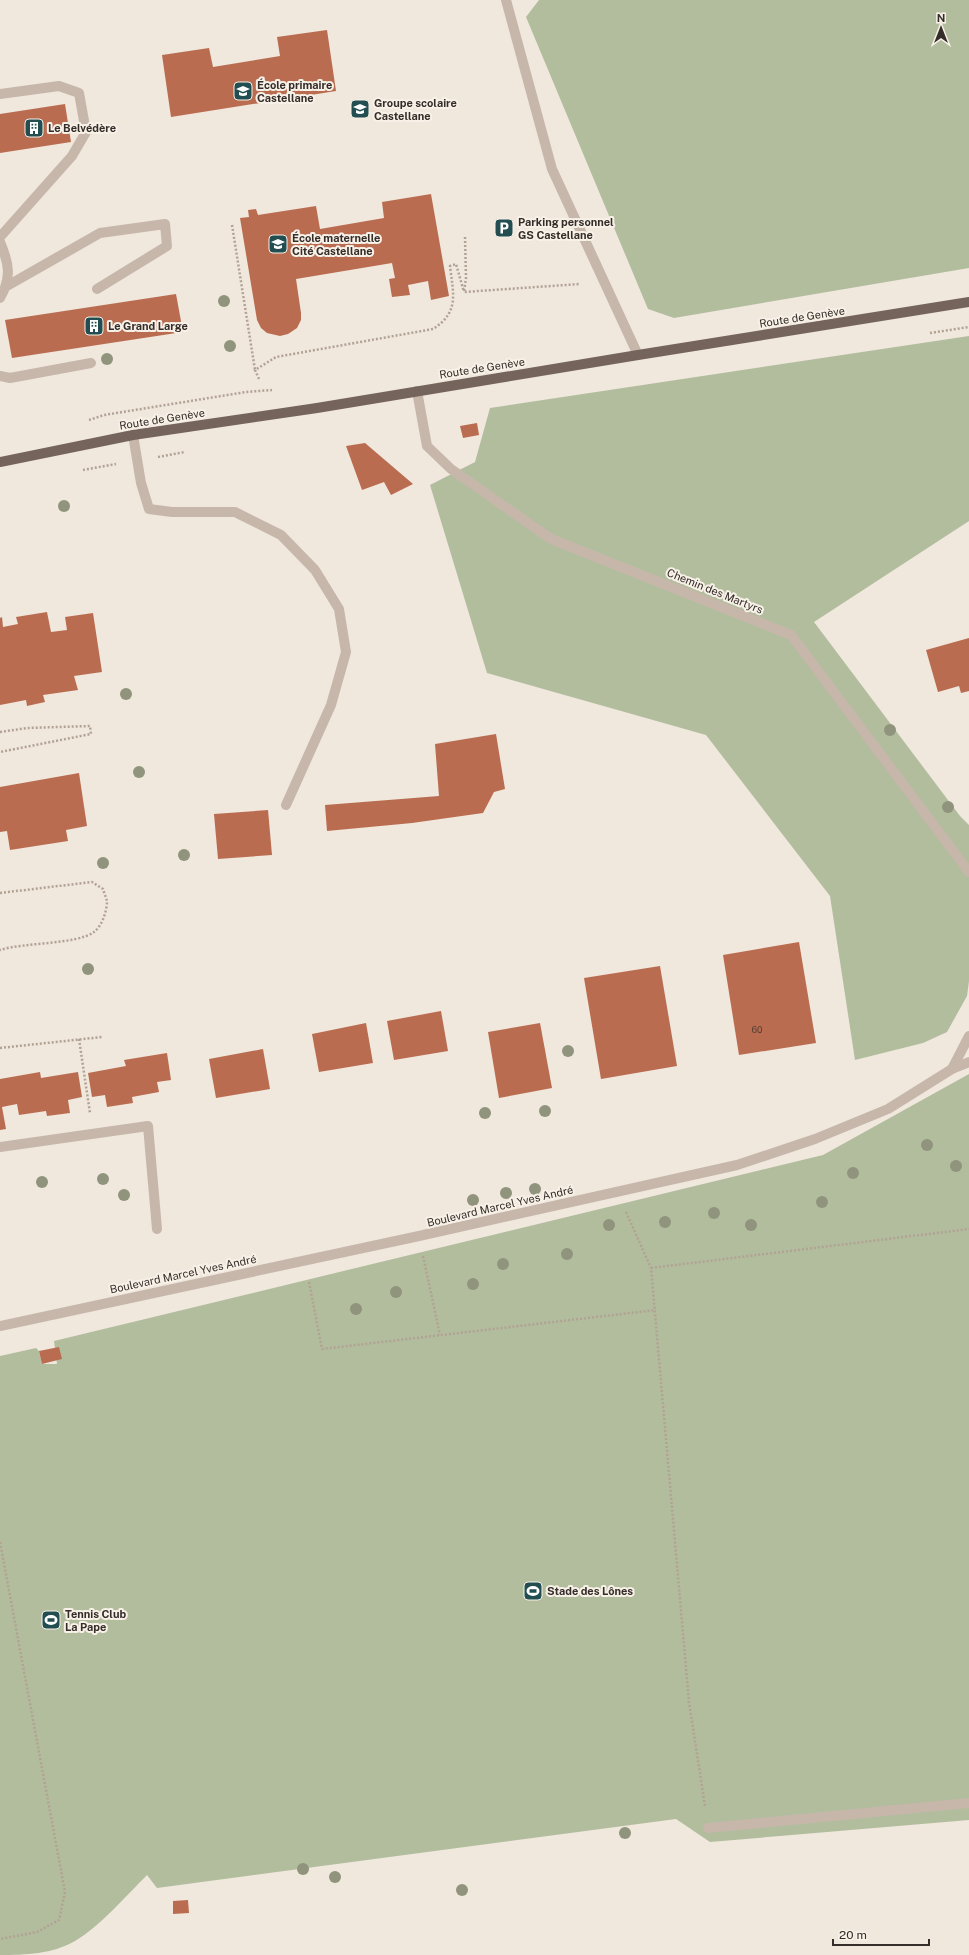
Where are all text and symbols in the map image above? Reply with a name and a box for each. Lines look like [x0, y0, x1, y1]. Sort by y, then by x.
north arrow [921, 8, 961, 48]
text: N [937, 12, 945, 24]
place label: École primaire Castellane [257, 78, 332, 104]
school or university icon: École primaire Castellane [232, 80, 254, 102]
place label: Groupe scolaire Castellane [374, 97, 457, 122]
school or university icon: Groupe scolaire Castellane [349, 98, 371, 120]
building icon: Le Belvédère [23, 117, 45, 139]
place label: Le Belvédère [48, 122, 116, 134]
place label: Parking personnel GS Castellane [518, 216, 614, 241]
parking icon: Parking personnel GS Castellane [493, 217, 515, 239]
place label: École maternelle Cité Castellane [292, 231, 380, 257]
school or university icon: École maternelle Cité Castellane [267, 233, 289, 255]
street label: Route de Genève [758, 304, 846, 330]
building icon: Le Grand Large [83, 315, 105, 337]
place label: Le Grand Large [108, 320, 188, 332]
street label: Route de Genève [438, 355, 526, 381]
street label: Route de Genève [118, 406, 206, 432]
street label: Chemin des Martyrs [665, 566, 765, 616]
house number: 60 [751, 1024, 763, 1035]
street label: Boulevard Marcel Yves André [426, 1183, 574, 1229]
street label: Boulevard Marcel Yves André [109, 1253, 257, 1295]
sports icon: Stade des Lônes [522, 1580, 544, 1602]
place label: Stade des Lônes [547, 1585, 633, 1597]
place label: Tennis Club La Pape [65, 1608, 126, 1633]
sports icon: Tennis Club La Pape [40, 1609, 62, 1631]
scale bar [833, 1921, 929, 1947]
text: 20 m [839, 1928, 867, 1942]

